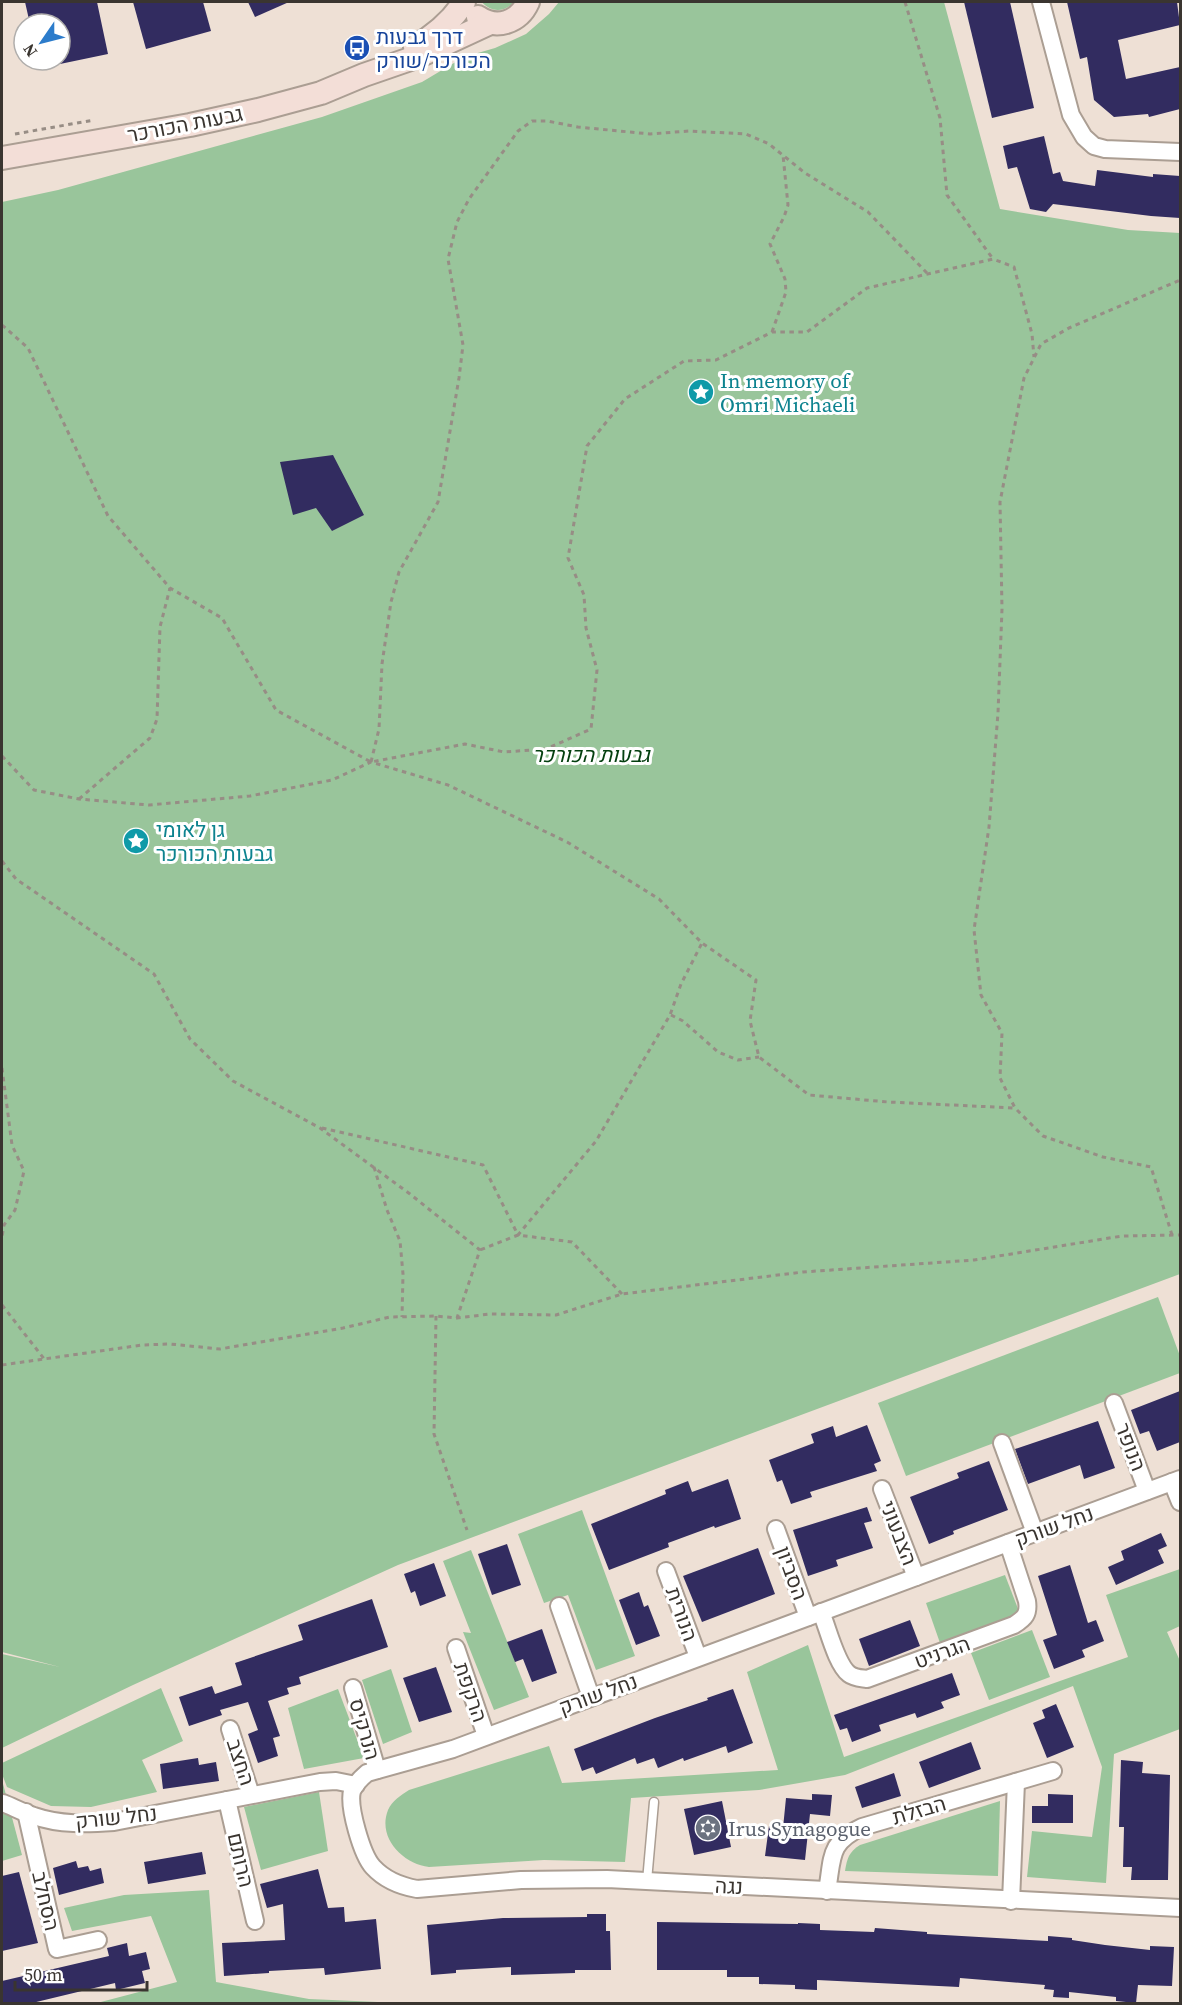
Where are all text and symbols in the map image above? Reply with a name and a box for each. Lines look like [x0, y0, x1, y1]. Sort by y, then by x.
north arrow [12, 12, 72, 72]
place label: דרך גבעות הכורכר/שורק [376, 22, 491, 75]
bus stop icon: דרך גבעות הכורכר/שורק [342, 33, 372, 63]
text: N [17, 39, 42, 62]
street label: גבעות הכורכר [125, 99, 245, 149]
place label: In memory of Omri Michaeli [720, 366, 855, 419]
place icon: In memory of Omri Michaeli [686, 377, 716, 407]
park label: גבעות הכורכר [532, 740, 652, 769]
place label: גן לאומי גבעות הכורכר [156, 815, 273, 868]
place icon: גן לאומי גבעות הכורכר [121, 826, 151, 856]
street label: הנופר [1109, 1419, 1153, 1475]
street label: הצבעוני [873, 1496, 925, 1570]
street label: נחל שורק [1010, 1498, 1098, 1554]
street label: הסביון [769, 1542, 815, 1604]
street label: הנורית [659, 1583, 705, 1645]
street label: הגרניט [910, 1629, 974, 1675]
street label: הרקפת [447, 1658, 495, 1726]
street label: נחל שורק [554, 1666, 642, 1722]
street label: הנרקיס [342, 1695, 388, 1763]
street label: החצב [220, 1735, 262, 1789]
street label: הבזלת [889, 1789, 949, 1831]
street label: נחל שורק [74, 1798, 158, 1836]
synagogue icon: Irus Synagogue [693, 1813, 723, 1843]
place label: Irus Synagogue [728, 1814, 871, 1843]
street label: הרותם [221, 1830, 261, 1890]
street label: הסחלב [25, 1868, 67, 1934]
street label: נגה [714, 1871, 744, 1901]
scale bar [15, 1954, 147, 1992]
text: 50 m [24, 1962, 62, 1987]

